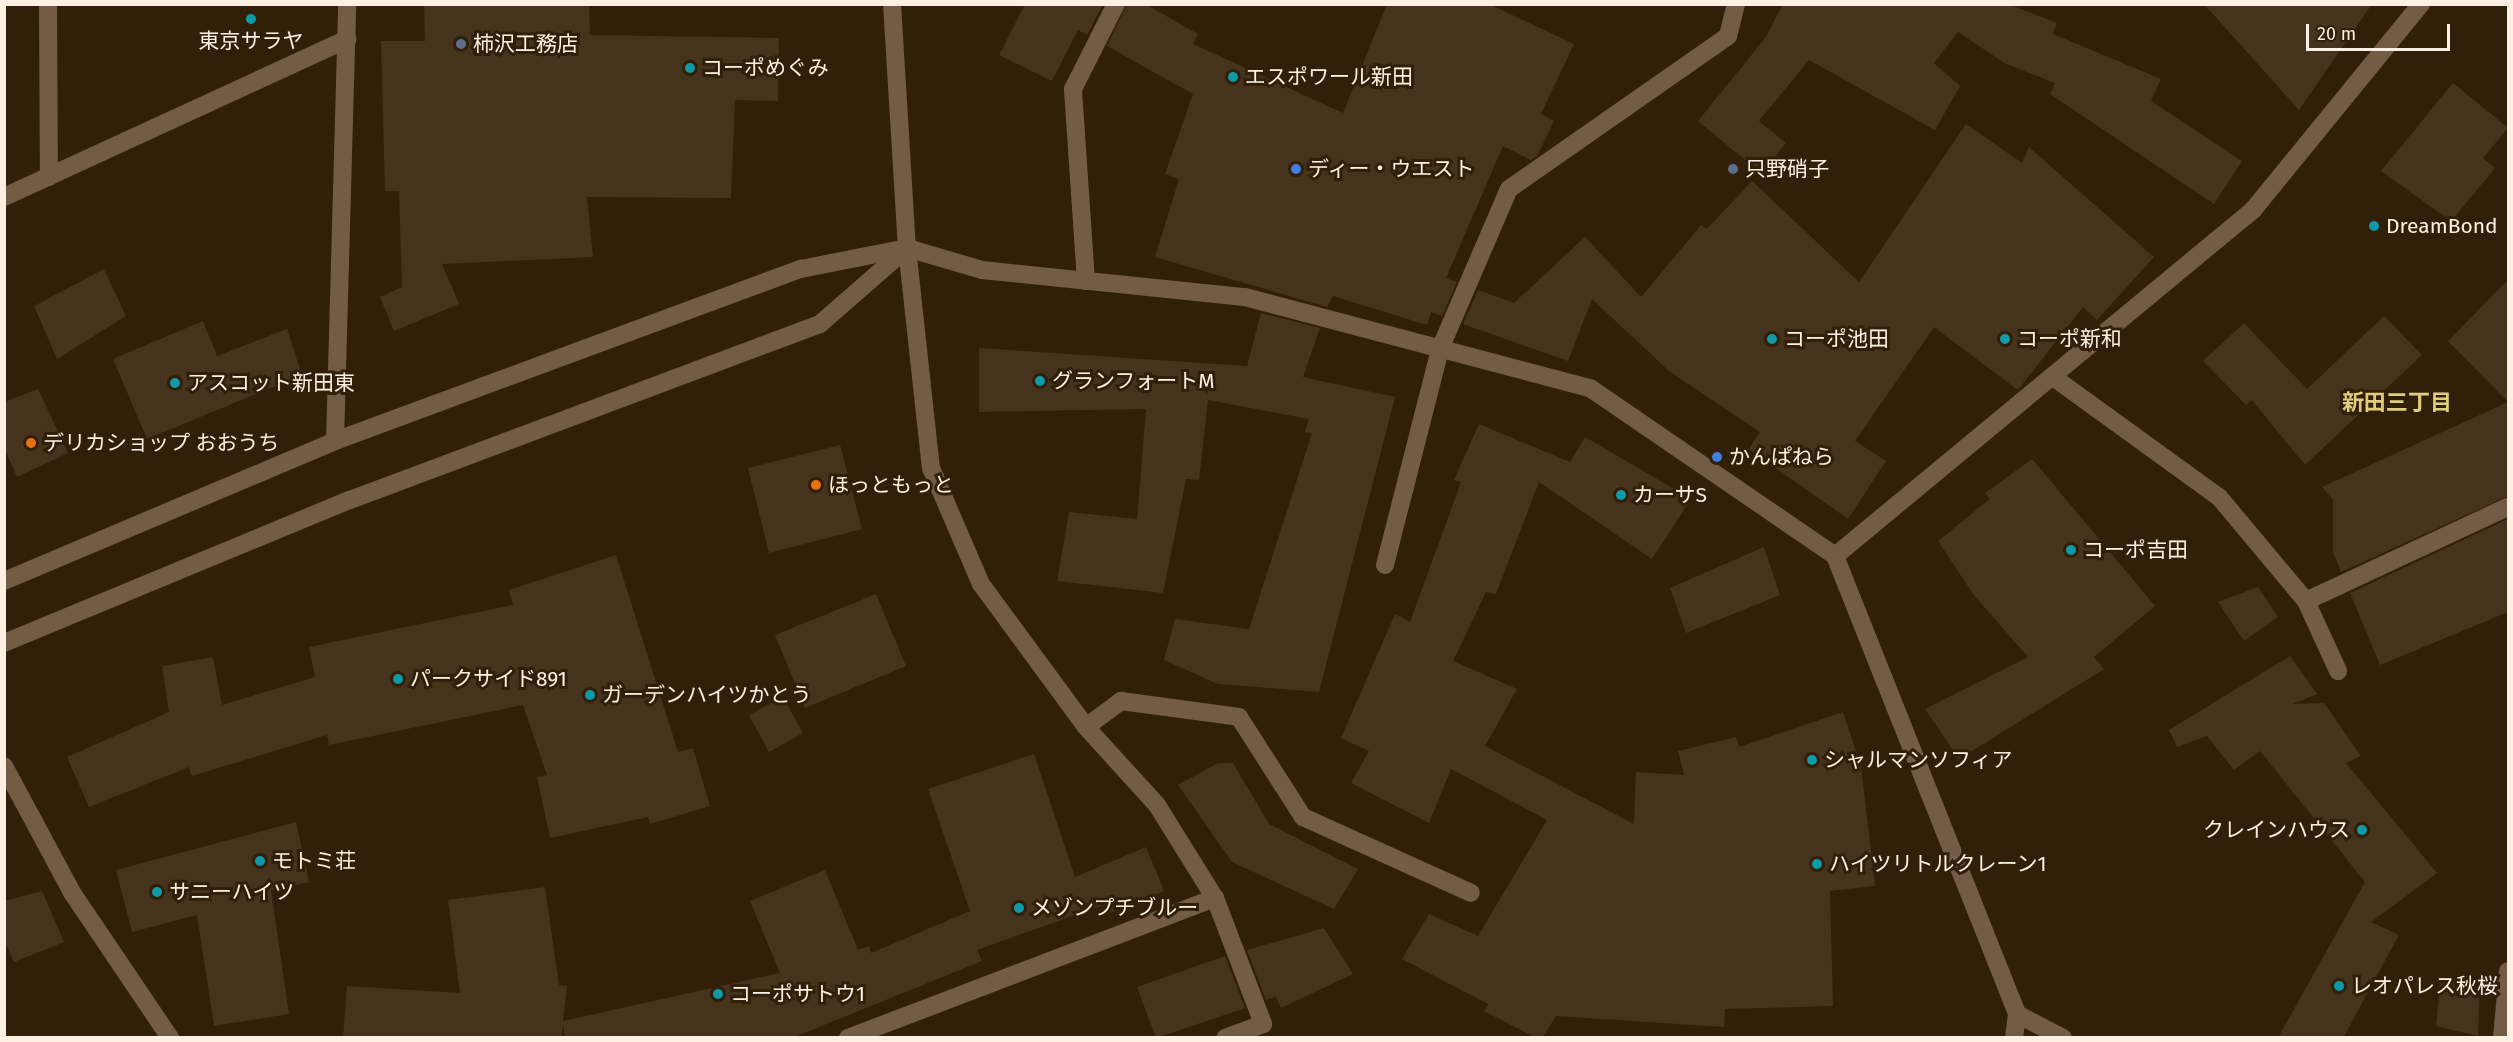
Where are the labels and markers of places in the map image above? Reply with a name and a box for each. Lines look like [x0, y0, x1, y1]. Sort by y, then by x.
marker: 東京サラヤ [244, 12, 258, 26]
place label: 東京サラヤ [199, 28, 303, 54]
place label: 柿沢工務店 [473, 31, 578, 57]
marker: 柿沢工務店 [454, 37, 468, 51]
place label: コーポめぐみ [702, 55, 828, 81]
marker: コーポめぐみ [683, 61, 697, 75]
place label: エスポワール新田 [1245, 64, 1413, 90]
marker: エスポワール新田 [1226, 70, 1240, 84]
place label: ディー・ウエスト [1308, 156, 1476, 182]
place label: 只野硝子 [1745, 156, 1829, 182]
marker: ディー・ウエスト [1289, 162, 1303, 176]
marker: 只野硝子 [1726, 162, 1740, 176]
place label: DreamBond [2386, 213, 2498, 239]
marker: DreamBond [2367, 219, 2381, 233]
place label: コーポ池田 [1784, 326, 1889, 352]
place label: コーポ新和 [2017, 326, 2122, 352]
marker: コーポ池田 [1765, 332, 1779, 346]
marker: コーポ新和 [1998, 332, 2012, 346]
place label: グランフォートM [1052, 368, 1215, 394]
place label: アスコット新田東 [187, 370, 355, 396]
marker: グランフォートM [1033, 374, 1047, 388]
marker: アスコット新田東 [168, 376, 182, 390]
place label: デリカショップ おおうち [43, 430, 280, 456]
marker: デリカショップ おおうち [24, 436, 38, 450]
place label: かんぱねら [1729, 444, 1834, 470]
marker: かんぱねら [1710, 450, 1724, 464]
place label: ほっともっと [828, 472, 954, 498]
marker: ほっともっと [809, 478, 823, 492]
place label: カーサS [1633, 482, 1707, 508]
marker: カーサS [1614, 488, 1628, 502]
place label: コーポ吉田 [2083, 537, 2188, 563]
marker: コーポ吉田 [2064, 543, 2078, 557]
place label: パークサイド891 [410, 666, 567, 692]
marker: パークサイド891 [391, 672, 405, 686]
place label: ガーデンハイツかとう [602, 682, 812, 708]
marker: ガーデンハイツかとう [583, 688, 597, 702]
place label: シャルマンソフィア [1824, 747, 2013, 773]
marker: シャルマンソフィア [1805, 753, 1819, 767]
place label: クレインハウス [2203, 817, 2350, 843]
marker: クレインハウス [2355, 823, 2369, 837]
place label: モトミ荘 [272, 848, 356, 874]
place label: ハイツリトルクレーン1 [1829, 851, 2048, 877]
marker: モトミ荘 [253, 854, 267, 868]
marker: ハイツリトルクレーン1 [1810, 857, 1824, 871]
place label: サニーハイツ [169, 879, 295, 905]
marker: サニーハイツ [150, 885, 164, 899]
place label: メゾンプチブルー [1031, 895, 1199, 921]
marker: メゾンプチブルー [1012, 901, 1026, 915]
place label: レオパレス秋桜 [2351, 973, 2498, 999]
marker: レオパレス秋桜 [2332, 979, 2346, 993]
place label: コーポサトウ1 [730, 981, 865, 1007]
marker: コーポサトウ1 [711, 987, 725, 1001]

